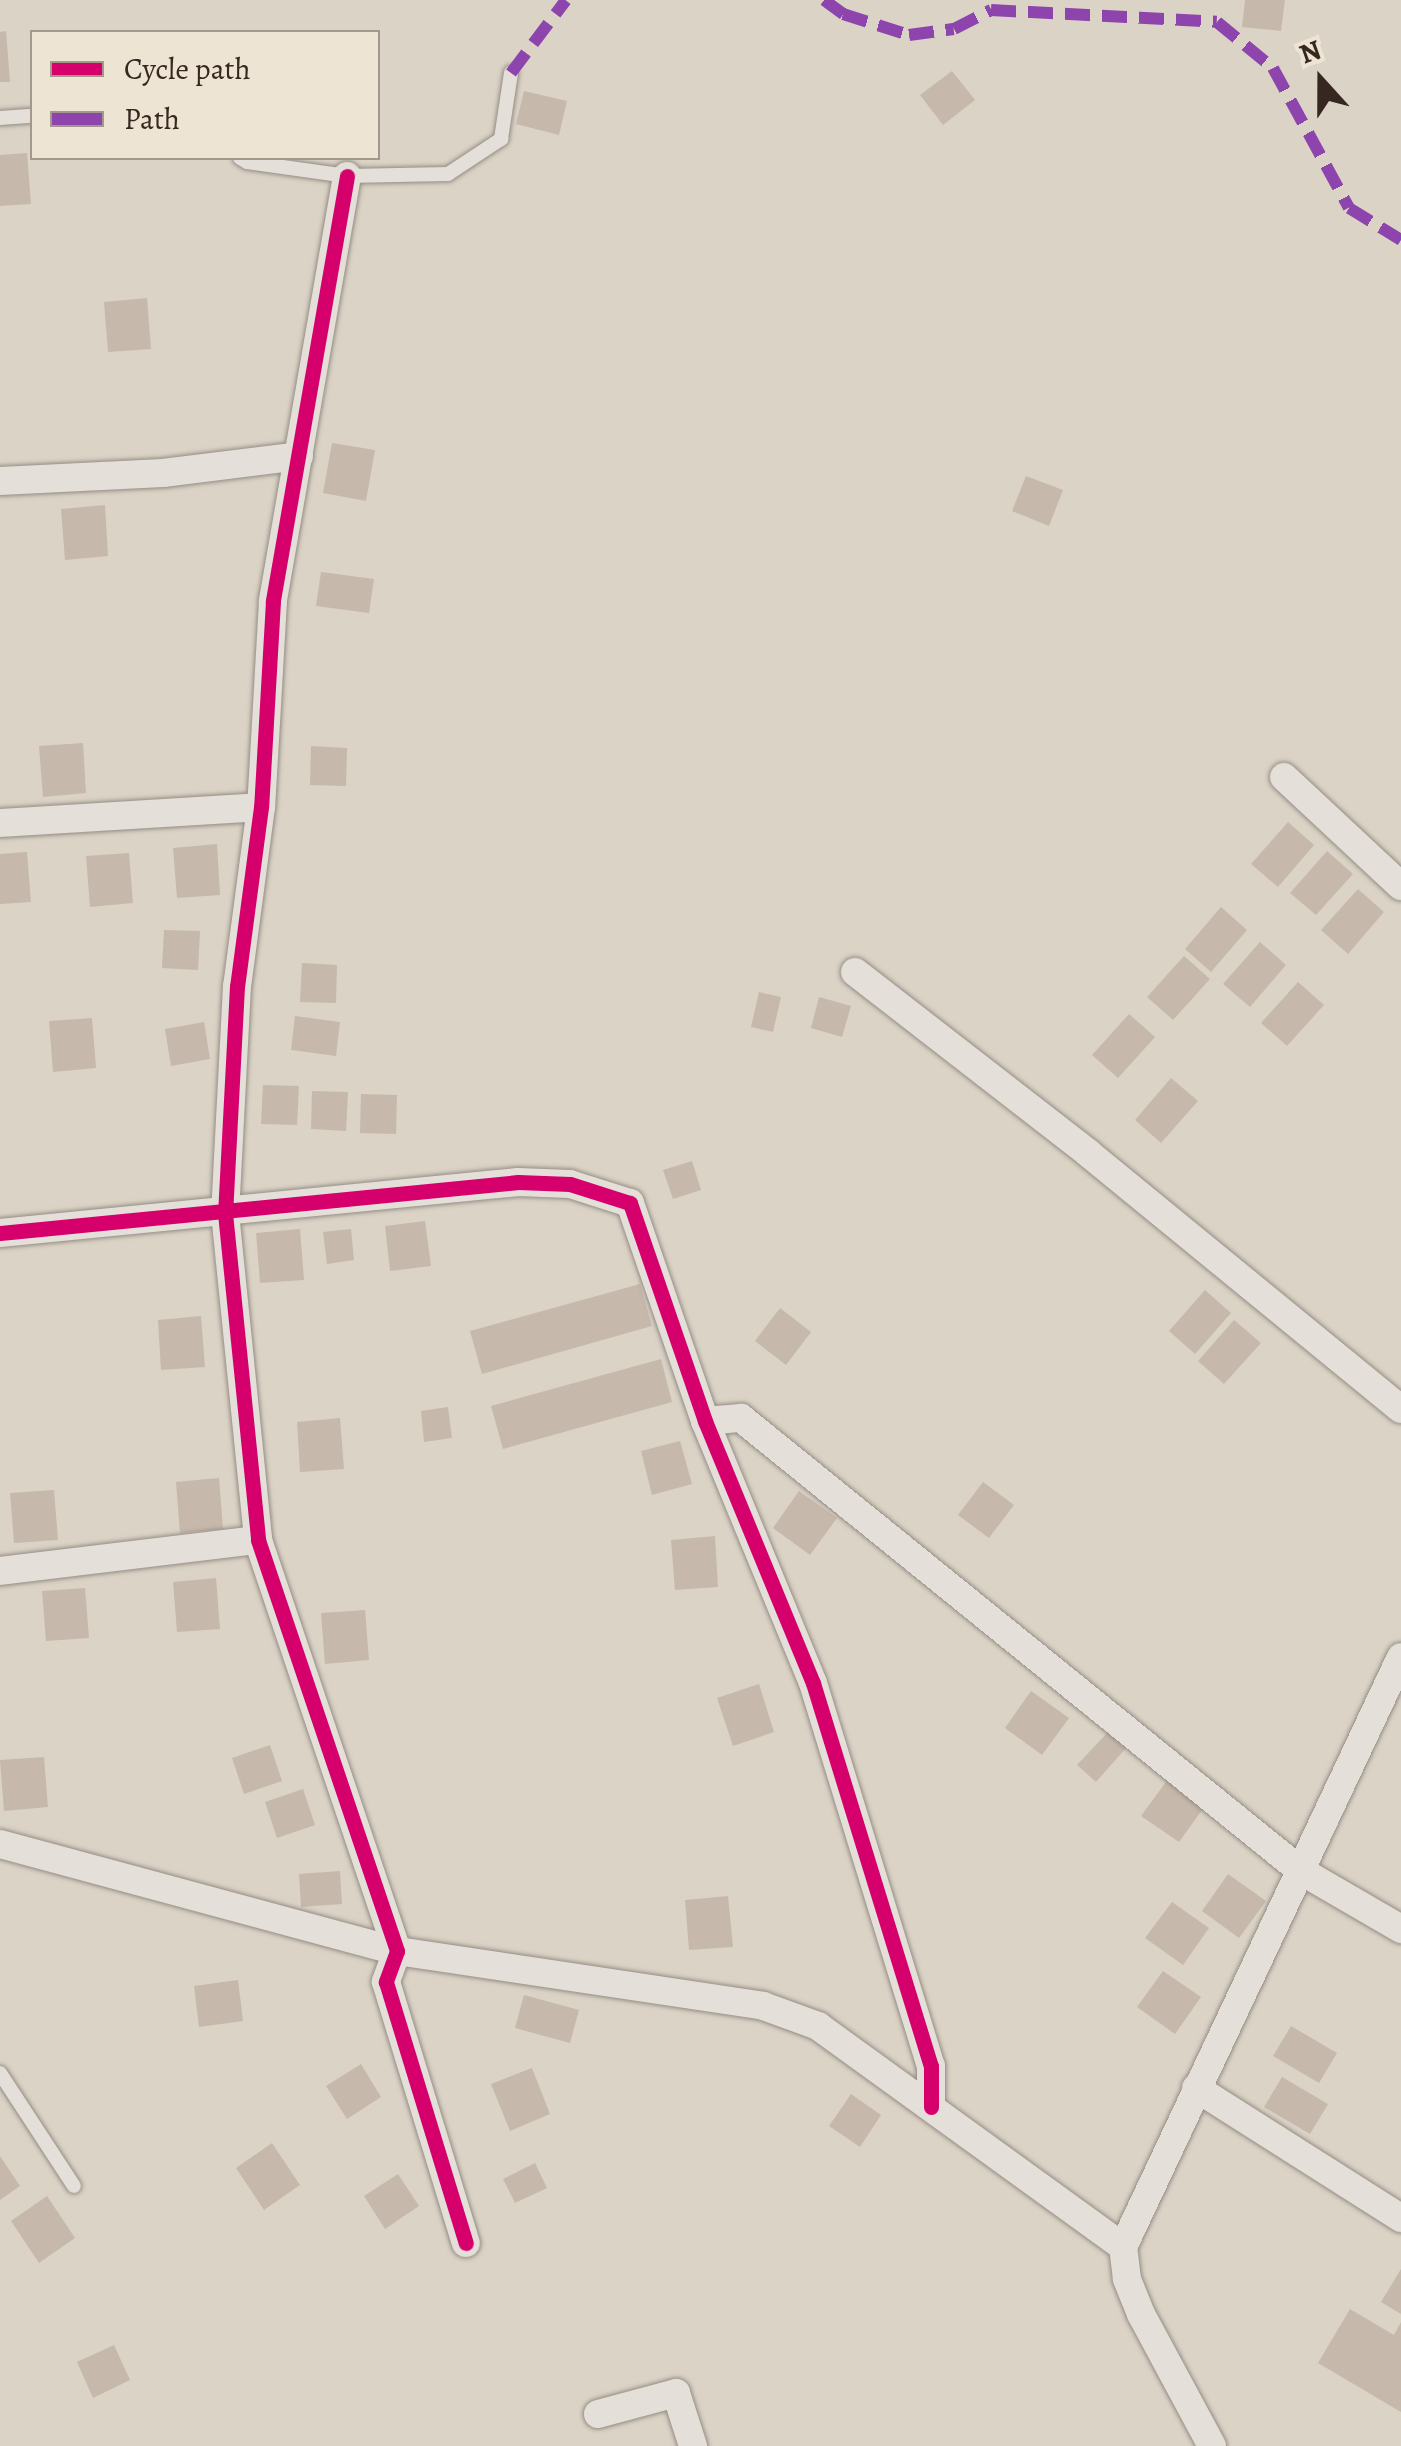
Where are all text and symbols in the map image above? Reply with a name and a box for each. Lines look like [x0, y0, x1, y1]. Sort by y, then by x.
legend [30, 30, 380, 160]
north arrow [1271, 30, 1371, 130]
text: N [1294, 31, 1327, 73]
text: Cycle path [124, 49, 251, 89]
text: Path [124, 99, 180, 139]

